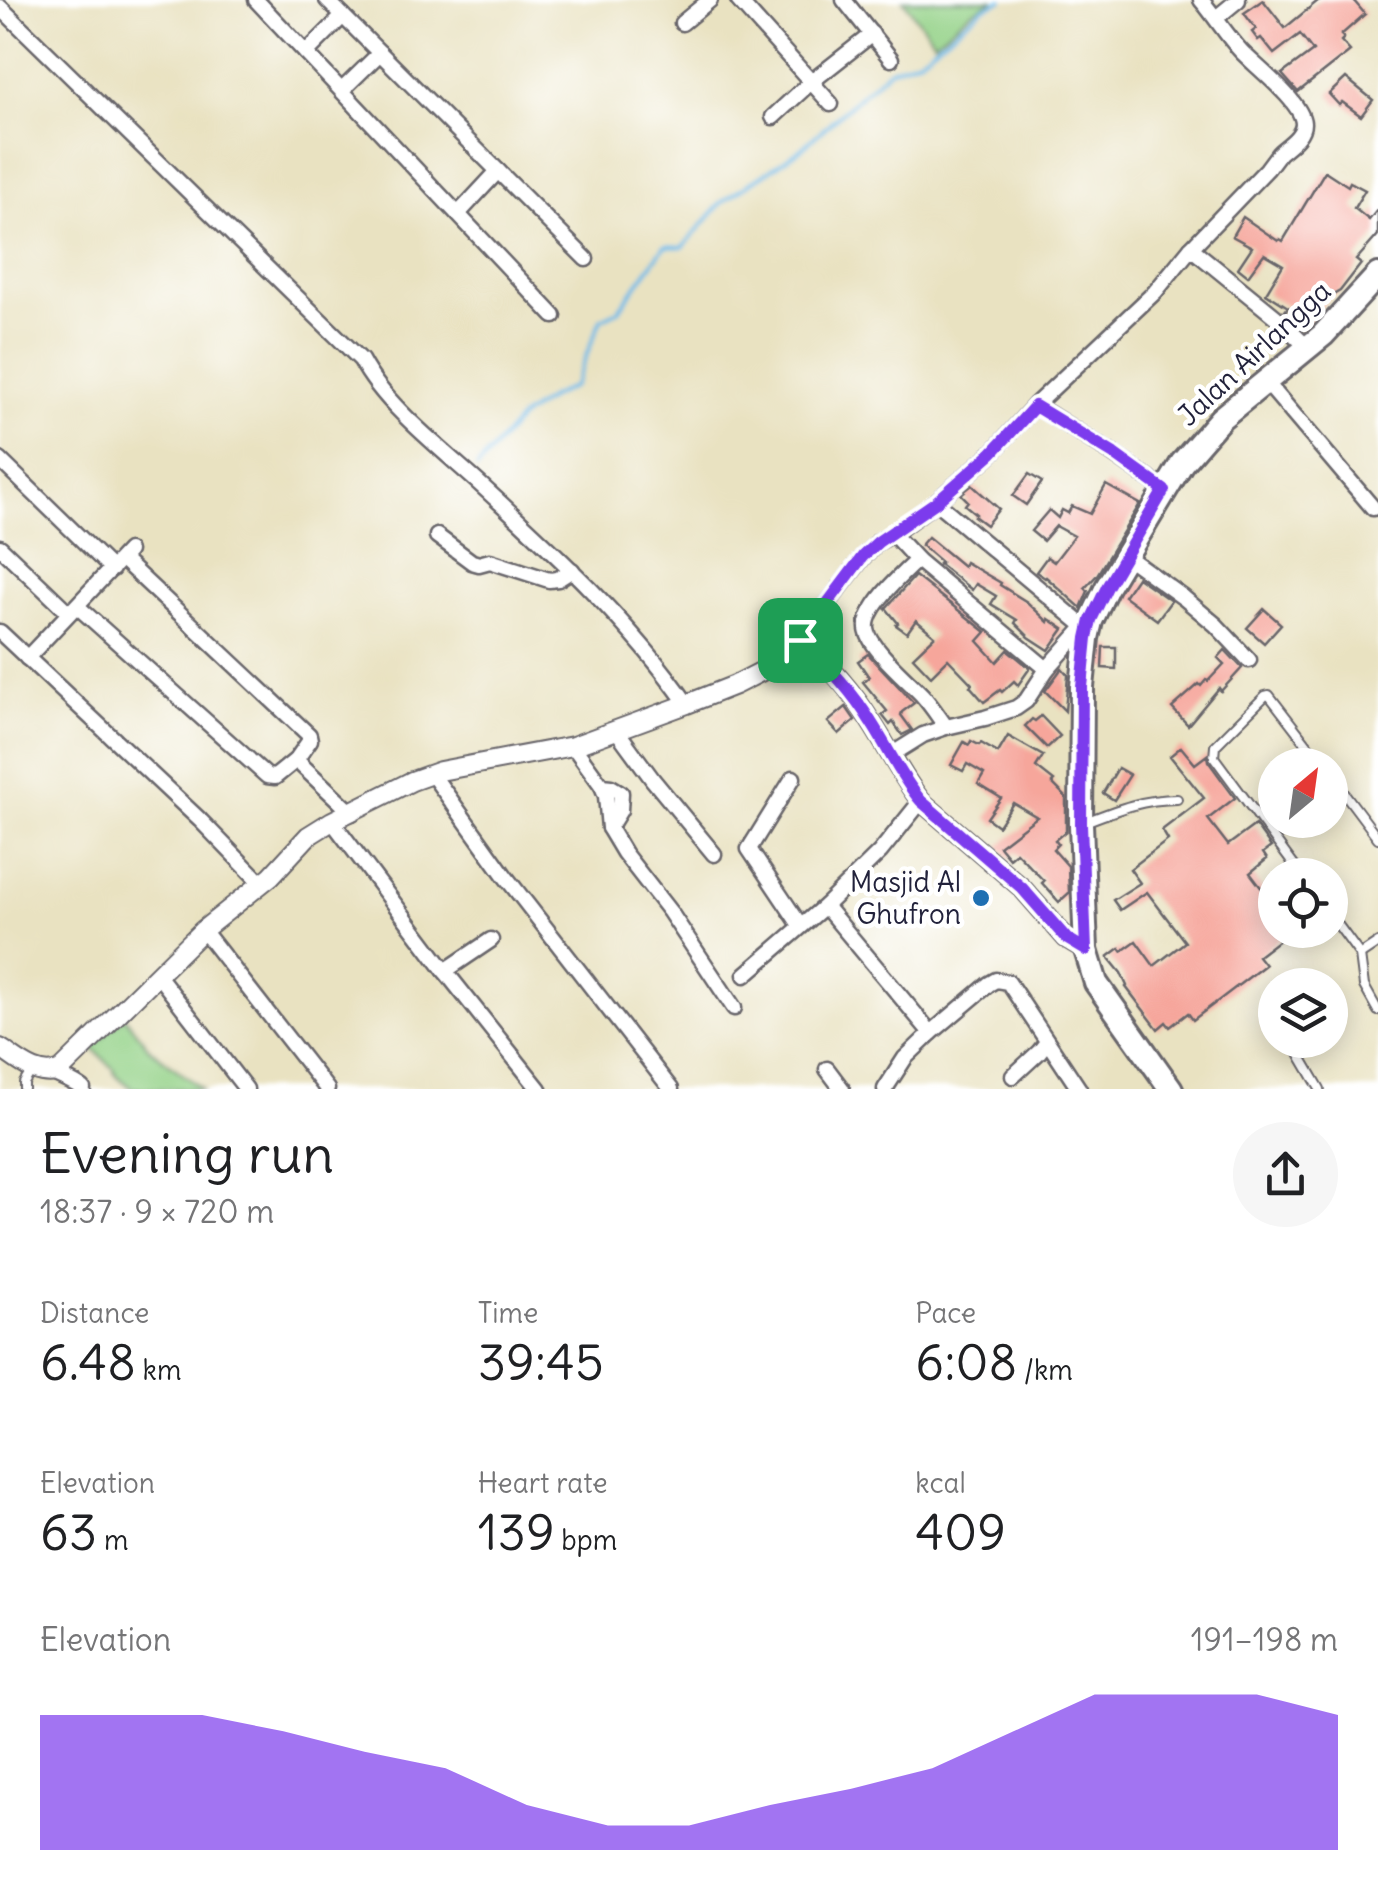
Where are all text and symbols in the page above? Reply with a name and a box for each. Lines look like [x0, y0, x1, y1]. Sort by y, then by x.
street label: Jalan Airlangga [1170, 273, 1338, 433]
pin [758, 598, 843, 683]
icon: arrive [773, 613, 828, 668]
north arrow [1258, 748, 1348, 838]
map controls [1258, 748, 1348, 1058]
button: locate [1258, 858, 1348, 948]
place label: Masjid Al Ghufron [850, 864, 961, 932]
marker: Masjid Al Ghufron [970, 887, 992, 909]
button: layers [1258, 968, 1348, 1058]
text: Evening run [40, 1119, 334, 1188]
button: share [1233, 1122, 1338, 1227]
text: 18:37 · 9 × 720 m [40, 1191, 274, 1232]
text: Distance [40, 1295, 149, 1331]
text: Time [478, 1295, 538, 1331]
text: Pace [915, 1295, 976, 1331]
text: 6.48 [40, 1331, 136, 1394]
text: 39:45 [478, 1331, 604, 1394]
text: 6:08 [915, 1331, 1017, 1394]
text: km [136, 1352, 181, 1388]
text: /km [1017, 1352, 1073, 1388]
text: Elevation [40, 1465, 155, 1501]
text: Heart rate [478, 1465, 608, 1501]
text: kcal [915, 1465, 966, 1501]
text: 63 [40, 1501, 97, 1564]
text: 139 [478, 1501, 555, 1564]
text: 409 [915, 1501, 1006, 1564]
text: m [97, 1522, 128, 1558]
text: bpm [555, 1522, 617, 1558]
text: Elevation [40, 1619, 171, 1660]
text: 191–198 m [1191, 1619, 1338, 1660]

